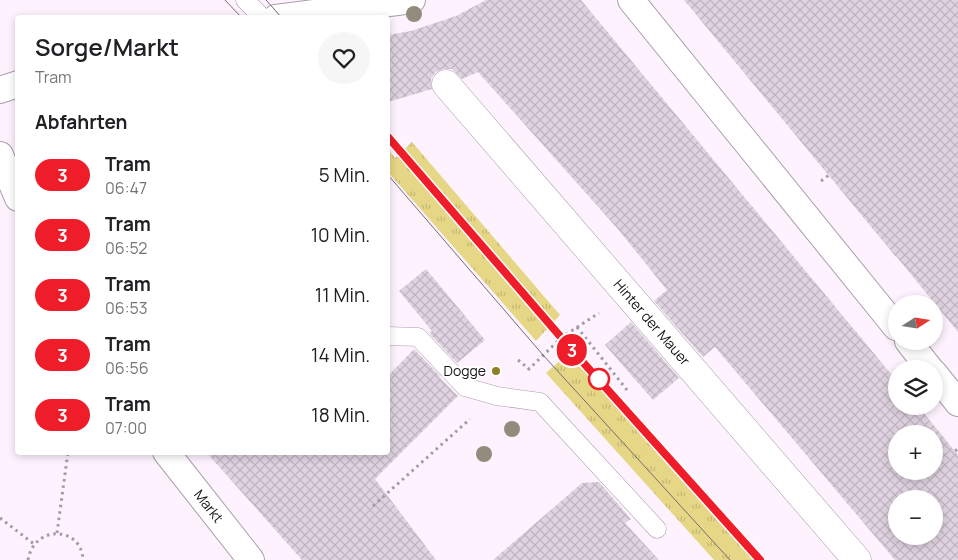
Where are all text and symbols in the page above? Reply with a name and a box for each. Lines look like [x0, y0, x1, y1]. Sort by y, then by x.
text: Sorge/Markt [35, 30, 179, 63]
button: heart [318, 32, 370, 84]
text: Tram [35, 66, 72, 88]
text: Abfahrten [35, 109, 128, 135]
text: Tram [105, 151, 151, 177]
text: 5 Min. [319, 162, 370, 188]
text: 3 [57, 163, 68, 187]
text: 06:47 [105, 177, 147, 199]
text: Tram [105, 211, 151, 237]
text: 10 Min. [311, 222, 370, 248]
text: 3 [57, 223, 68, 247]
text: 06:52 [105, 237, 147, 259]
text: Tram [105, 271, 151, 297]
street label: Hinter der Mauer [610, 275, 695, 369]
text: 11 Min. [315, 282, 370, 308]
text: 3 [57, 283, 68, 307]
north arrow [888, 295, 942, 350]
map controls [888, 295, 943, 545]
text: 06:53 [105, 297, 148, 319]
text: Tram [105, 331, 151, 357]
line badge: 3 [556, 334, 588, 366]
text: 3 [567, 338, 577, 362]
text: 14 Min. [311, 342, 370, 368]
text: 3 [57, 343, 68, 367]
text: 06:56 [105, 357, 149, 379]
button: layers [888, 360, 943, 415]
place label: Dogge [444, 361, 486, 380]
marker: Dogge [490, 365, 502, 377]
unlabelled marker [588, 368, 610, 390]
text: Tram [105, 391, 151, 417]
text: 18 Min. [311, 402, 370, 428]
text: 3 [57, 403, 68, 427]
text: 07:00 [105, 417, 147, 439]
button: + [888, 425, 943, 480]
street label: Markt [190, 485, 228, 527]
button: − [888, 490, 943, 545]

